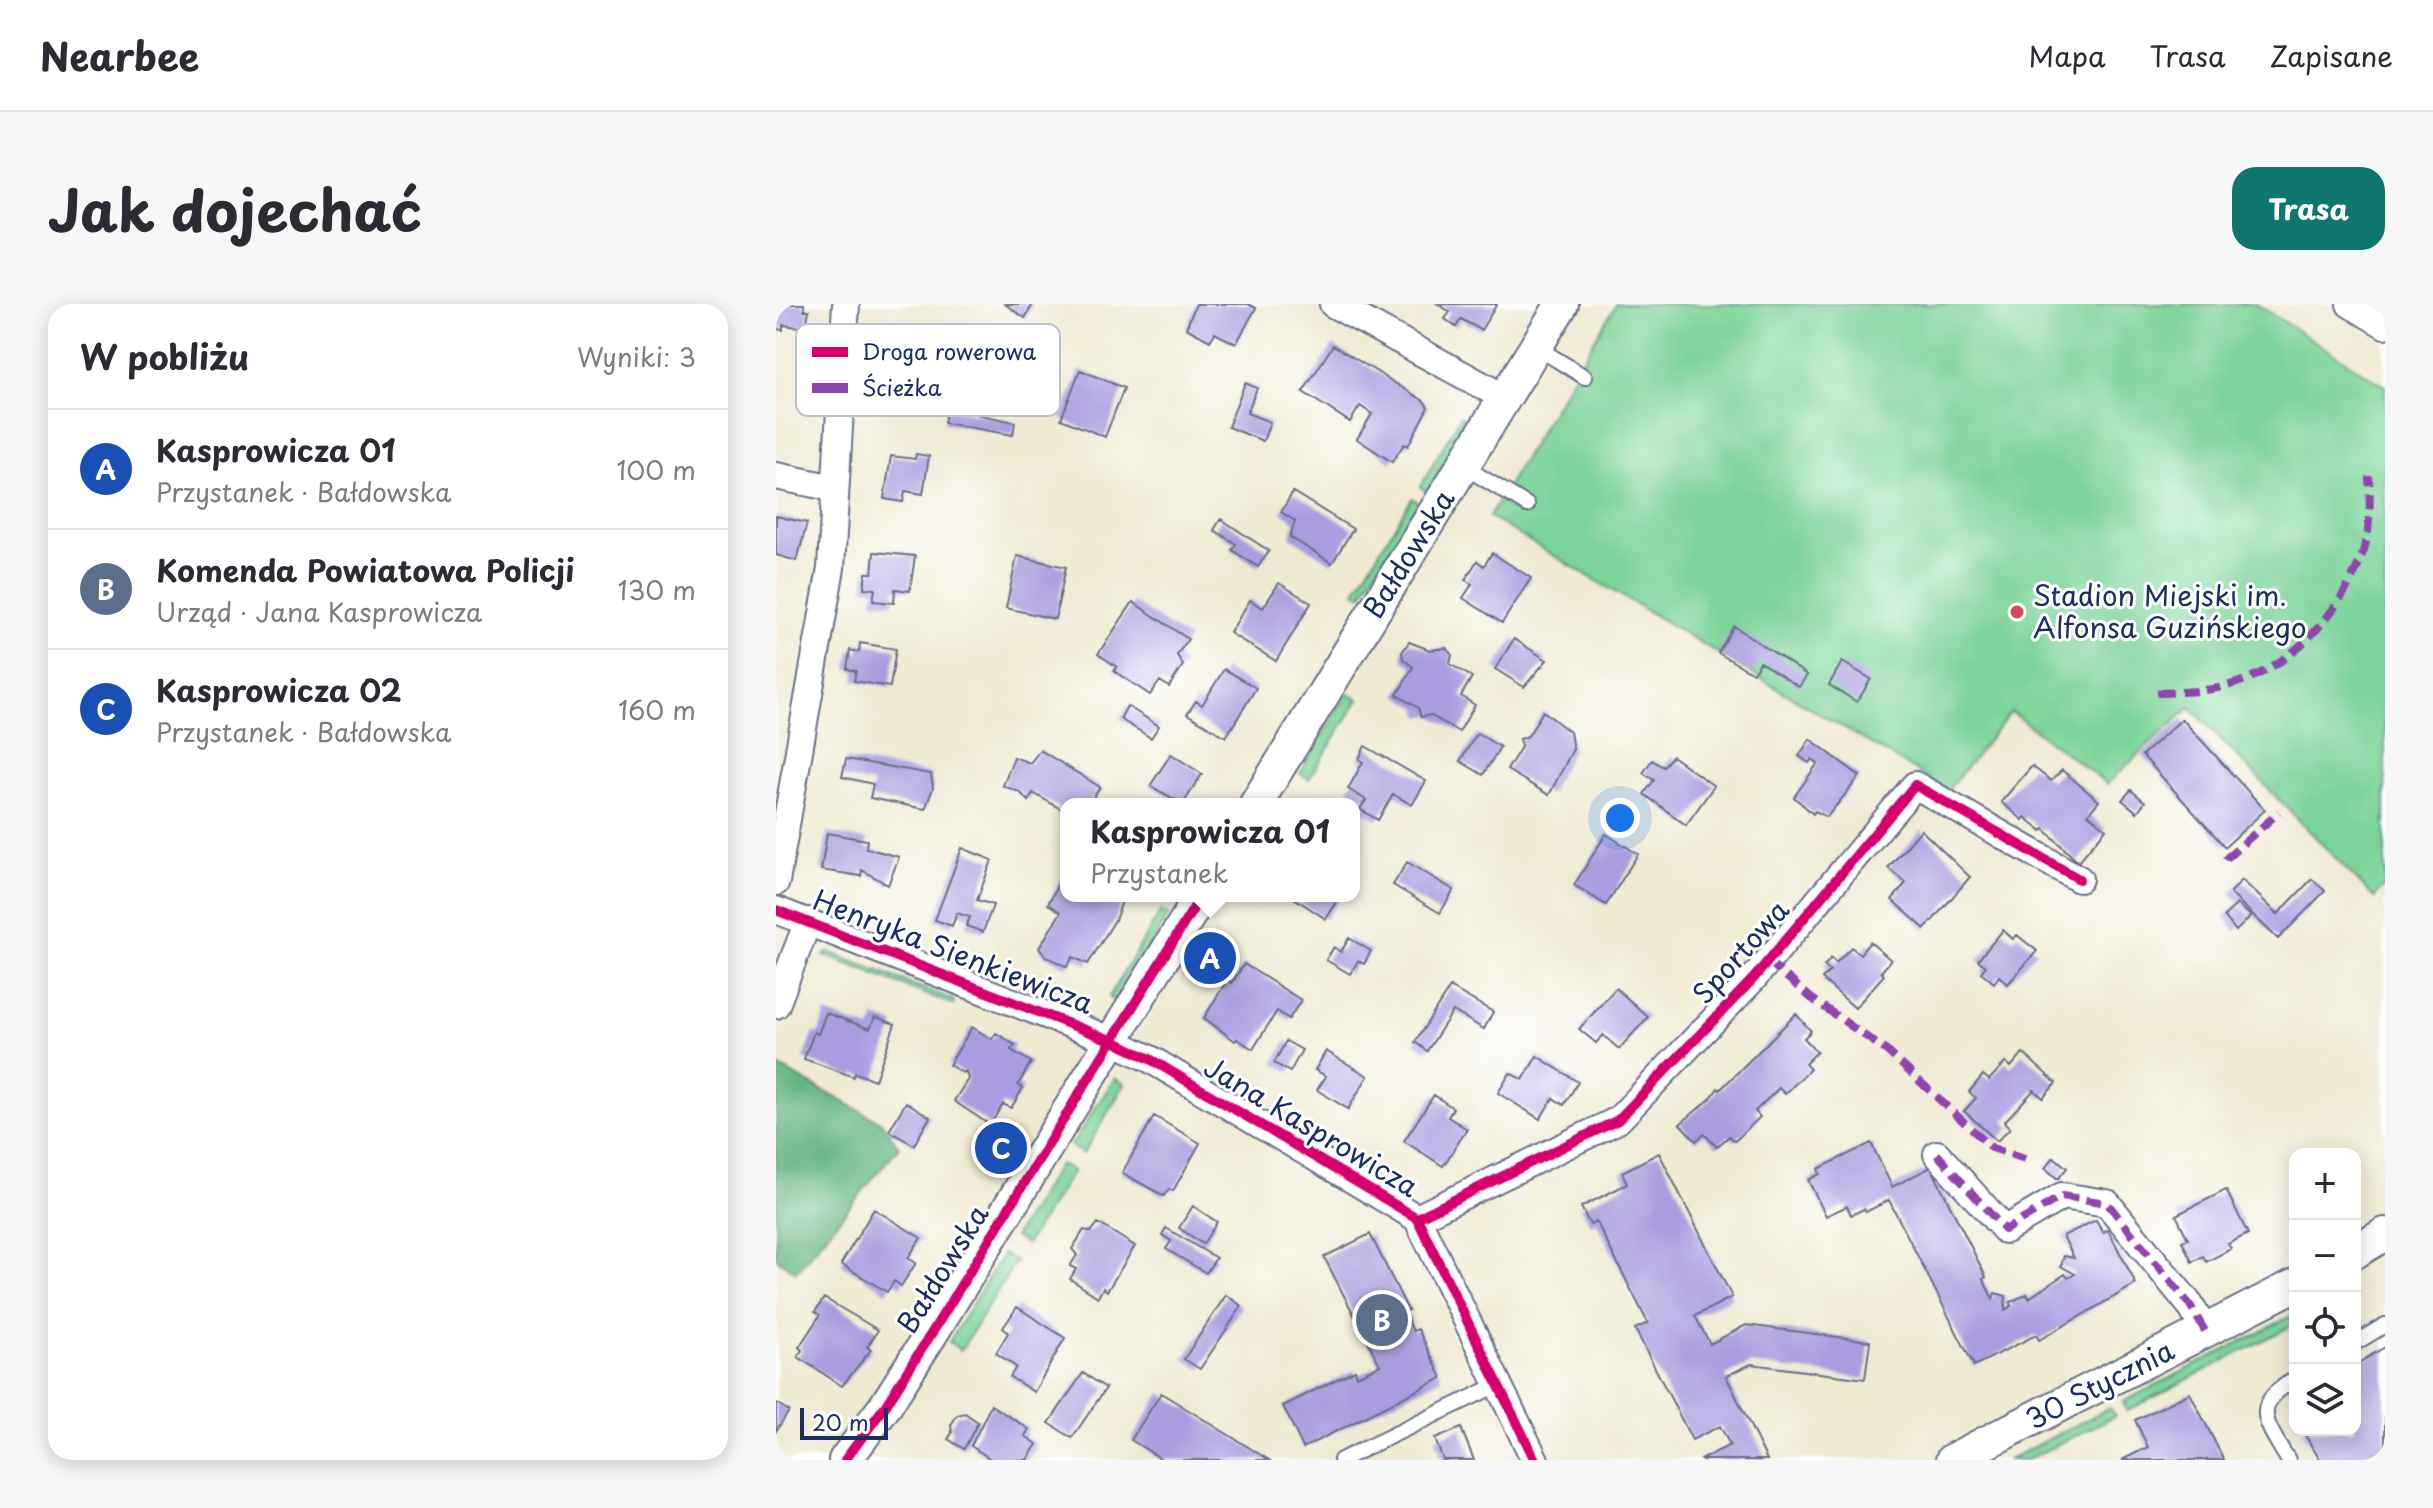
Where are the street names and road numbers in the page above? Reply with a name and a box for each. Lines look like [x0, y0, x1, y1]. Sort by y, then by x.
street label: Bałdowska [1351, 480, 1465, 626]
street label: Henryka Sienkiewicza [807, 877, 1100, 1024]
street label: Sportowa [1681, 889, 1799, 1013]
street label: Jana Kasprowicza [1196, 1045, 1428, 1207]
street label: Bałdowska [885, 1195, 999, 1341]
street label: 30 Stycznia [2017, 1327, 2182, 1440]

